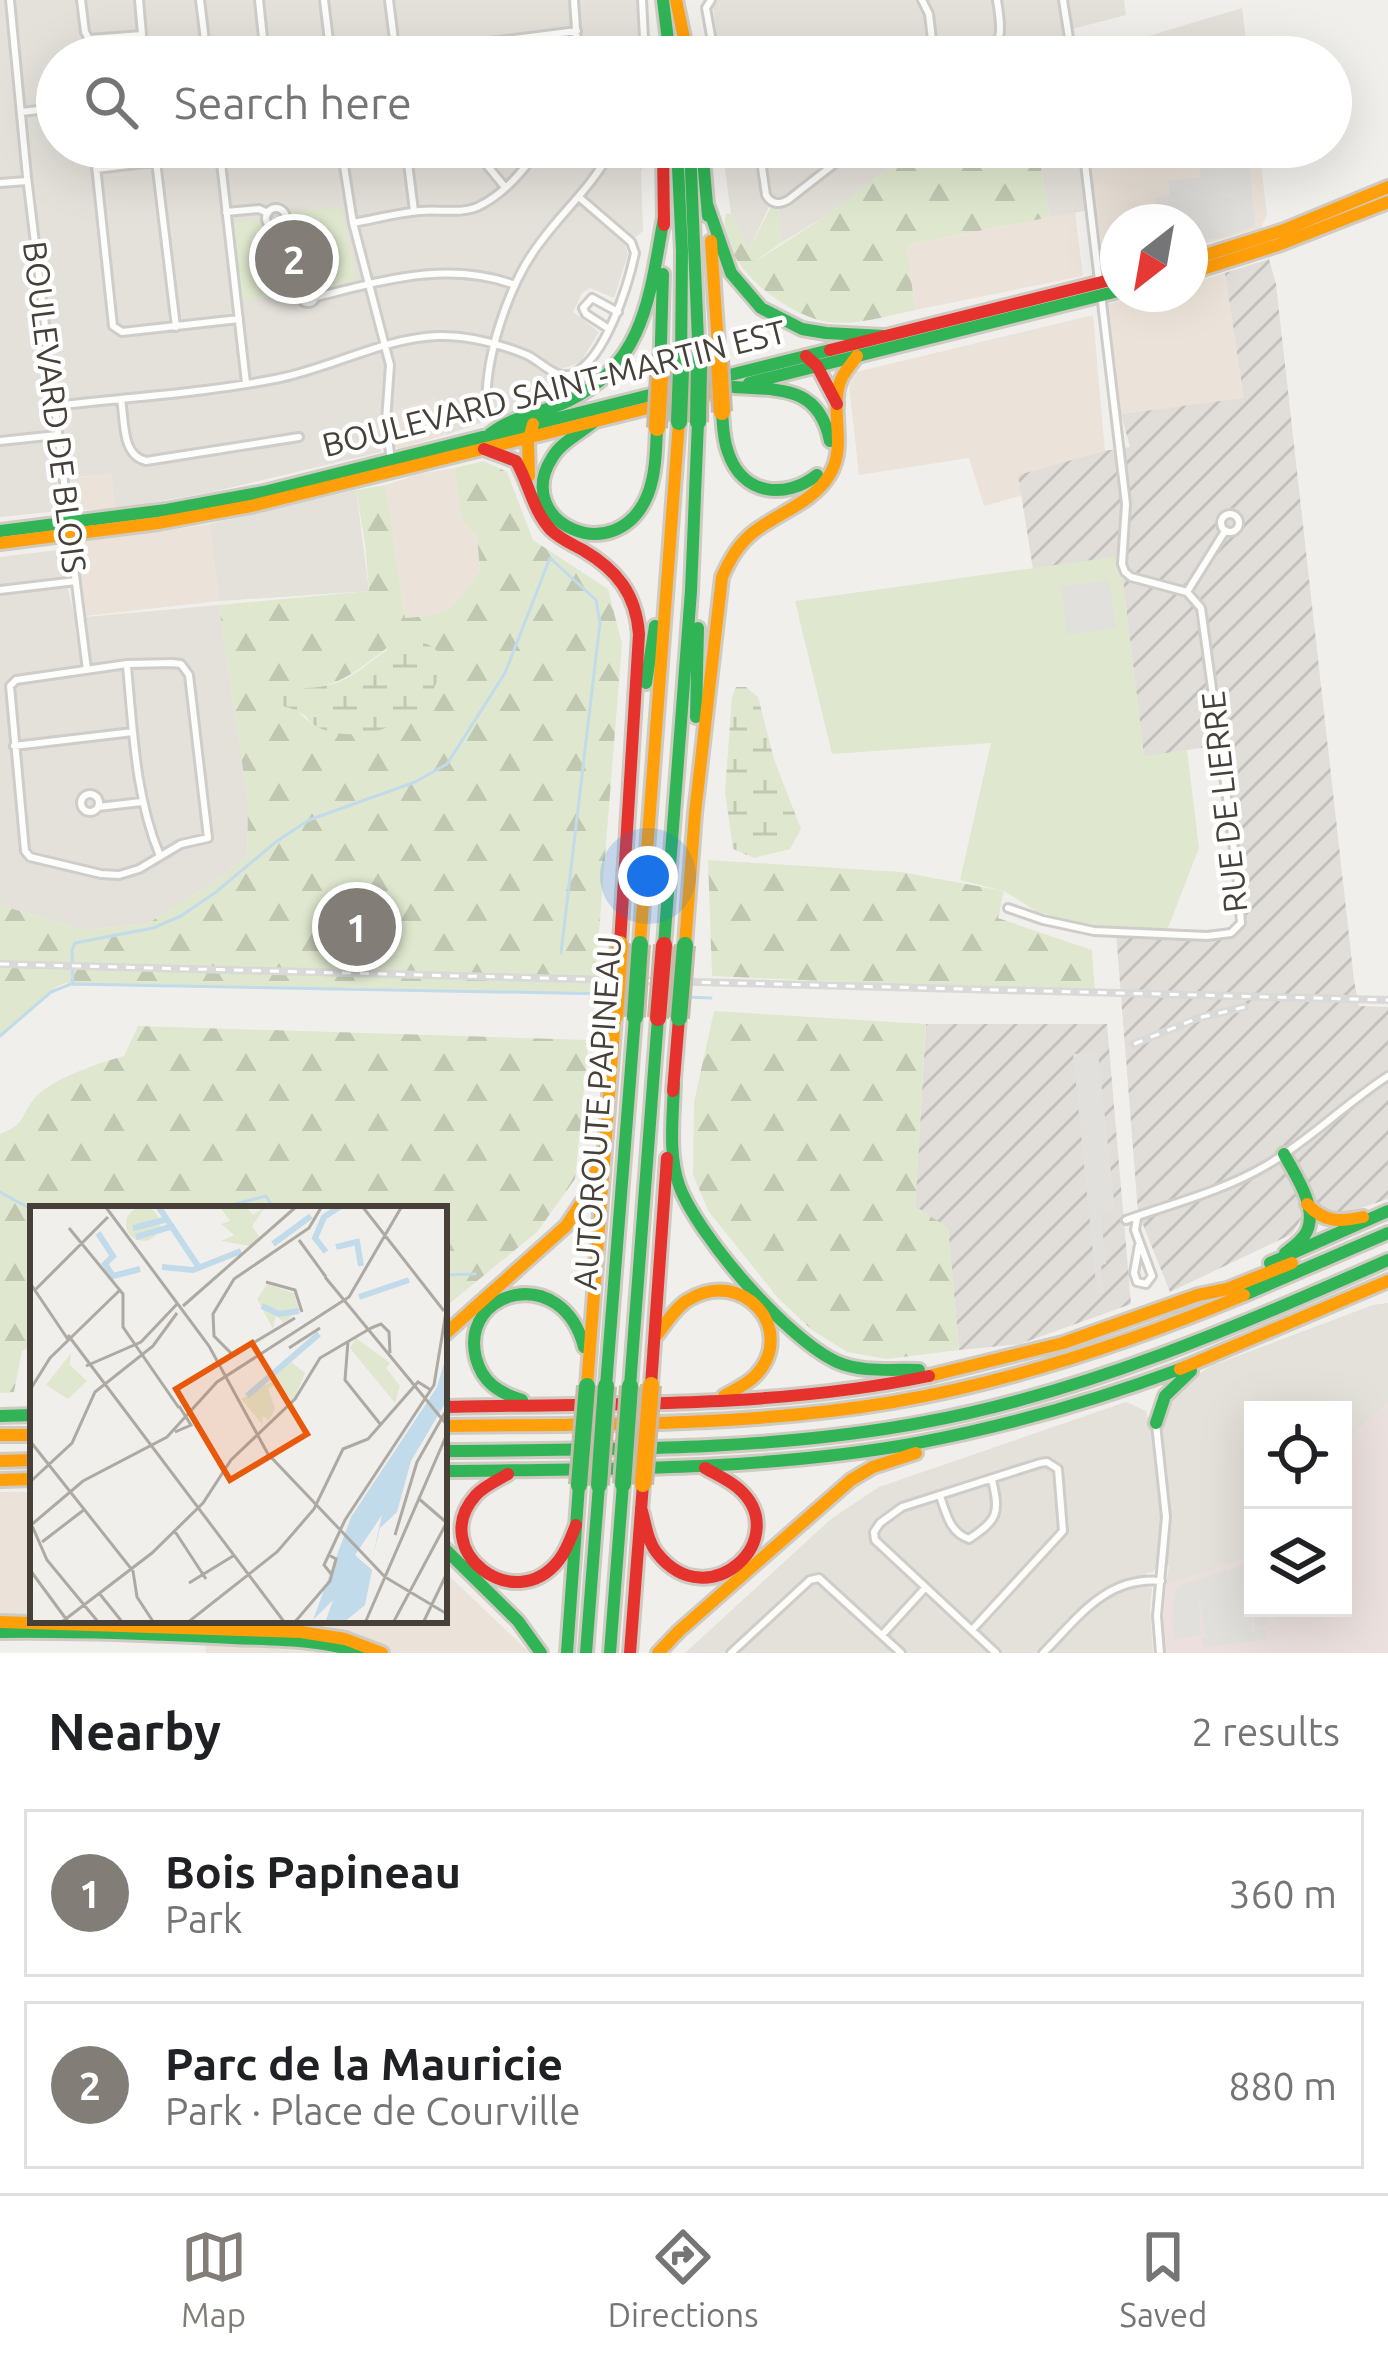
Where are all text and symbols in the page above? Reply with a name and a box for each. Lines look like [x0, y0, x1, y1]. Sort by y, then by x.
search box [36, 36, 1352, 168]
icon: search [78, 69, 144, 135]
text: Search here [174, 77, 412, 128]
north arrow [1100, 204, 1208, 312]
pin: 2 [255, 214, 333, 304]
street label: BOULEVARD DE BLOIS [17, 239, 94, 575]
street label: BOULEVARD SAINT-MARTIN EST [318, 312, 790, 463]
street label: RUE DE LIERRE [1194, 690, 1254, 914]
your location [618, 846, 678, 906]
pin: 1 [318, 882, 396, 972]
street label: AUTOROUTE PAPINEAU [566, 935, 627, 1291]
inset map [30, 1206, 447, 1623]
map controls [1244, 1401, 1352, 1617]
button: locate [1244, 1401, 1352, 1509]
button: layers [1244, 1509, 1352, 1617]
text: Nearby [48, 1702, 221, 1760]
text: 2 results [1191, 1710, 1340, 1753]
text: Bois Papineau [165, 1846, 461, 1897]
text: 1 [79, 1872, 101, 1915]
text: 360 m [1228, 1872, 1337, 1915]
text: Park [165, 1897, 243, 1940]
text: Parc de la Mauricie [165, 2038, 563, 2089]
text: 2 [79, 2064, 101, 2107]
text: 880 m [1228, 2064, 1337, 2107]
text: Park · Place de Courville [165, 2089, 580, 2132]
tab: Map [181, 2224, 247, 2333]
tab: Directions [608, 2224, 758, 2333]
tab: Saved [1120, 2224, 1207, 2333]

